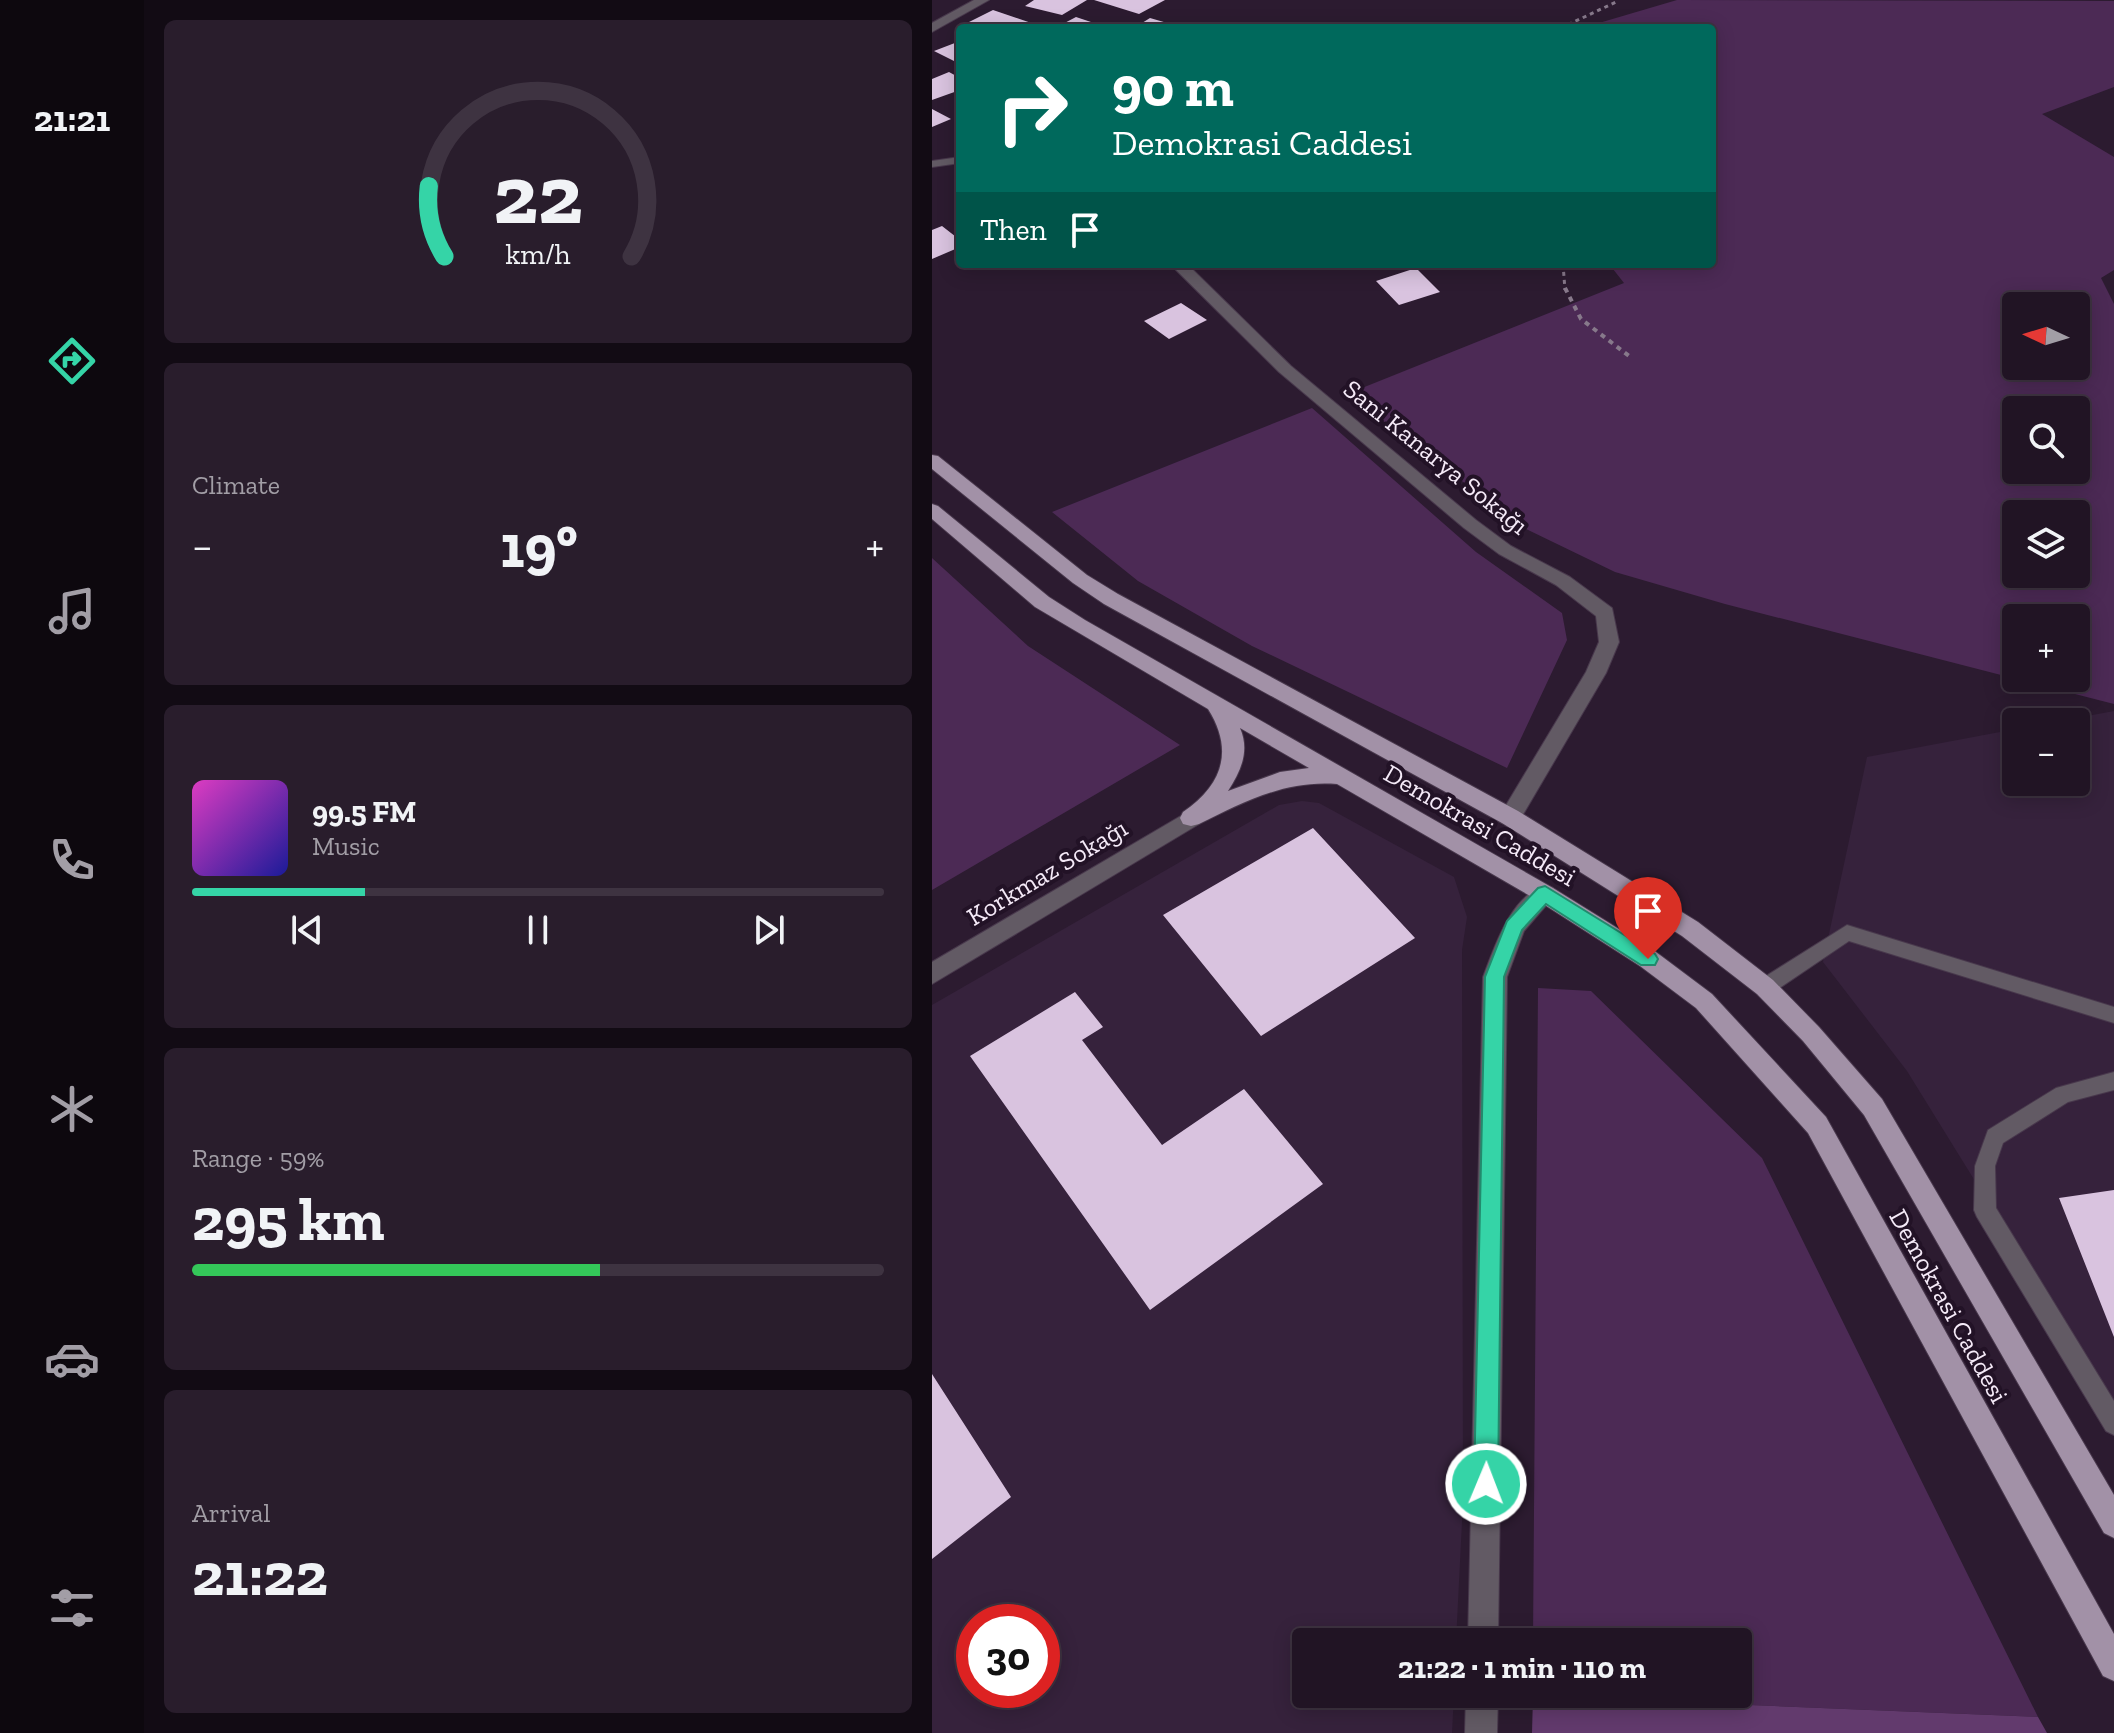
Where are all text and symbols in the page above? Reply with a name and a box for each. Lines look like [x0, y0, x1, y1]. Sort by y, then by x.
text: 90 m [1112, 53, 1234, 120]
icon: right [980, 56, 1084, 160]
text: 21:21 [34, 97, 110, 140]
text: Demokrasi Caddesi [1112, 121, 1412, 164]
text: 22 [493, 144, 583, 244]
icon: arrive [1063, 208, 1107, 252]
text: Then [980, 212, 1047, 248]
text: km/h [505, 237, 571, 271]
north arrow [2002, 292, 2090, 380]
map controls [2002, 292, 2090, 796]
icon: directions [44, 333, 100, 389]
street label: Sani Kanarya Sokağı [1337, 373, 1535, 541]
button: search [2002, 396, 2090, 484]
text: Climate [192, 469, 280, 501]
button: layers [2002, 500, 2090, 588]
text: 19° [500, 510, 578, 582]
text: − [192, 519, 213, 572]
text: + [865, 519, 884, 572]
icon: music [44, 583, 100, 639]
button: + [2002, 604, 2090, 692]
button: − [2002, 708, 2090, 796]
street label: Demokrasi Caddesi [1378, 757, 1582, 893]
text: 99.5 FM [312, 794, 416, 830]
street label: Korkmaz Sokağı [961, 812, 1133, 932]
text: Music [312, 830, 380, 862]
icon: phone [44, 832, 100, 888]
pin [1614, 877, 1682, 959]
icon: arrive [1626, 889, 1670, 933]
icon: previous [285, 908, 329, 952]
icon: pause [516, 908, 560, 952]
icon: next [747, 908, 791, 952]
icon: climate [44, 1081, 100, 1137]
text: Range · 59% [192, 1142, 324, 1174]
text: 295 km [192, 1183, 385, 1255]
street label: Demokrasi Caddesi [1882, 1203, 2016, 1409]
icon: car [44, 1331, 100, 1387]
position arrow [1444, 1442, 1528, 1526]
text: Arrival [192, 1497, 270, 1529]
text: 21:22 [192, 1538, 328, 1610]
icon: filters [44, 1580, 100, 1636]
speed limit sign: 30 [956, 1604, 1060, 1708]
text: 21:22 · 1 min · 110 m [1398, 1650, 1646, 1686]

